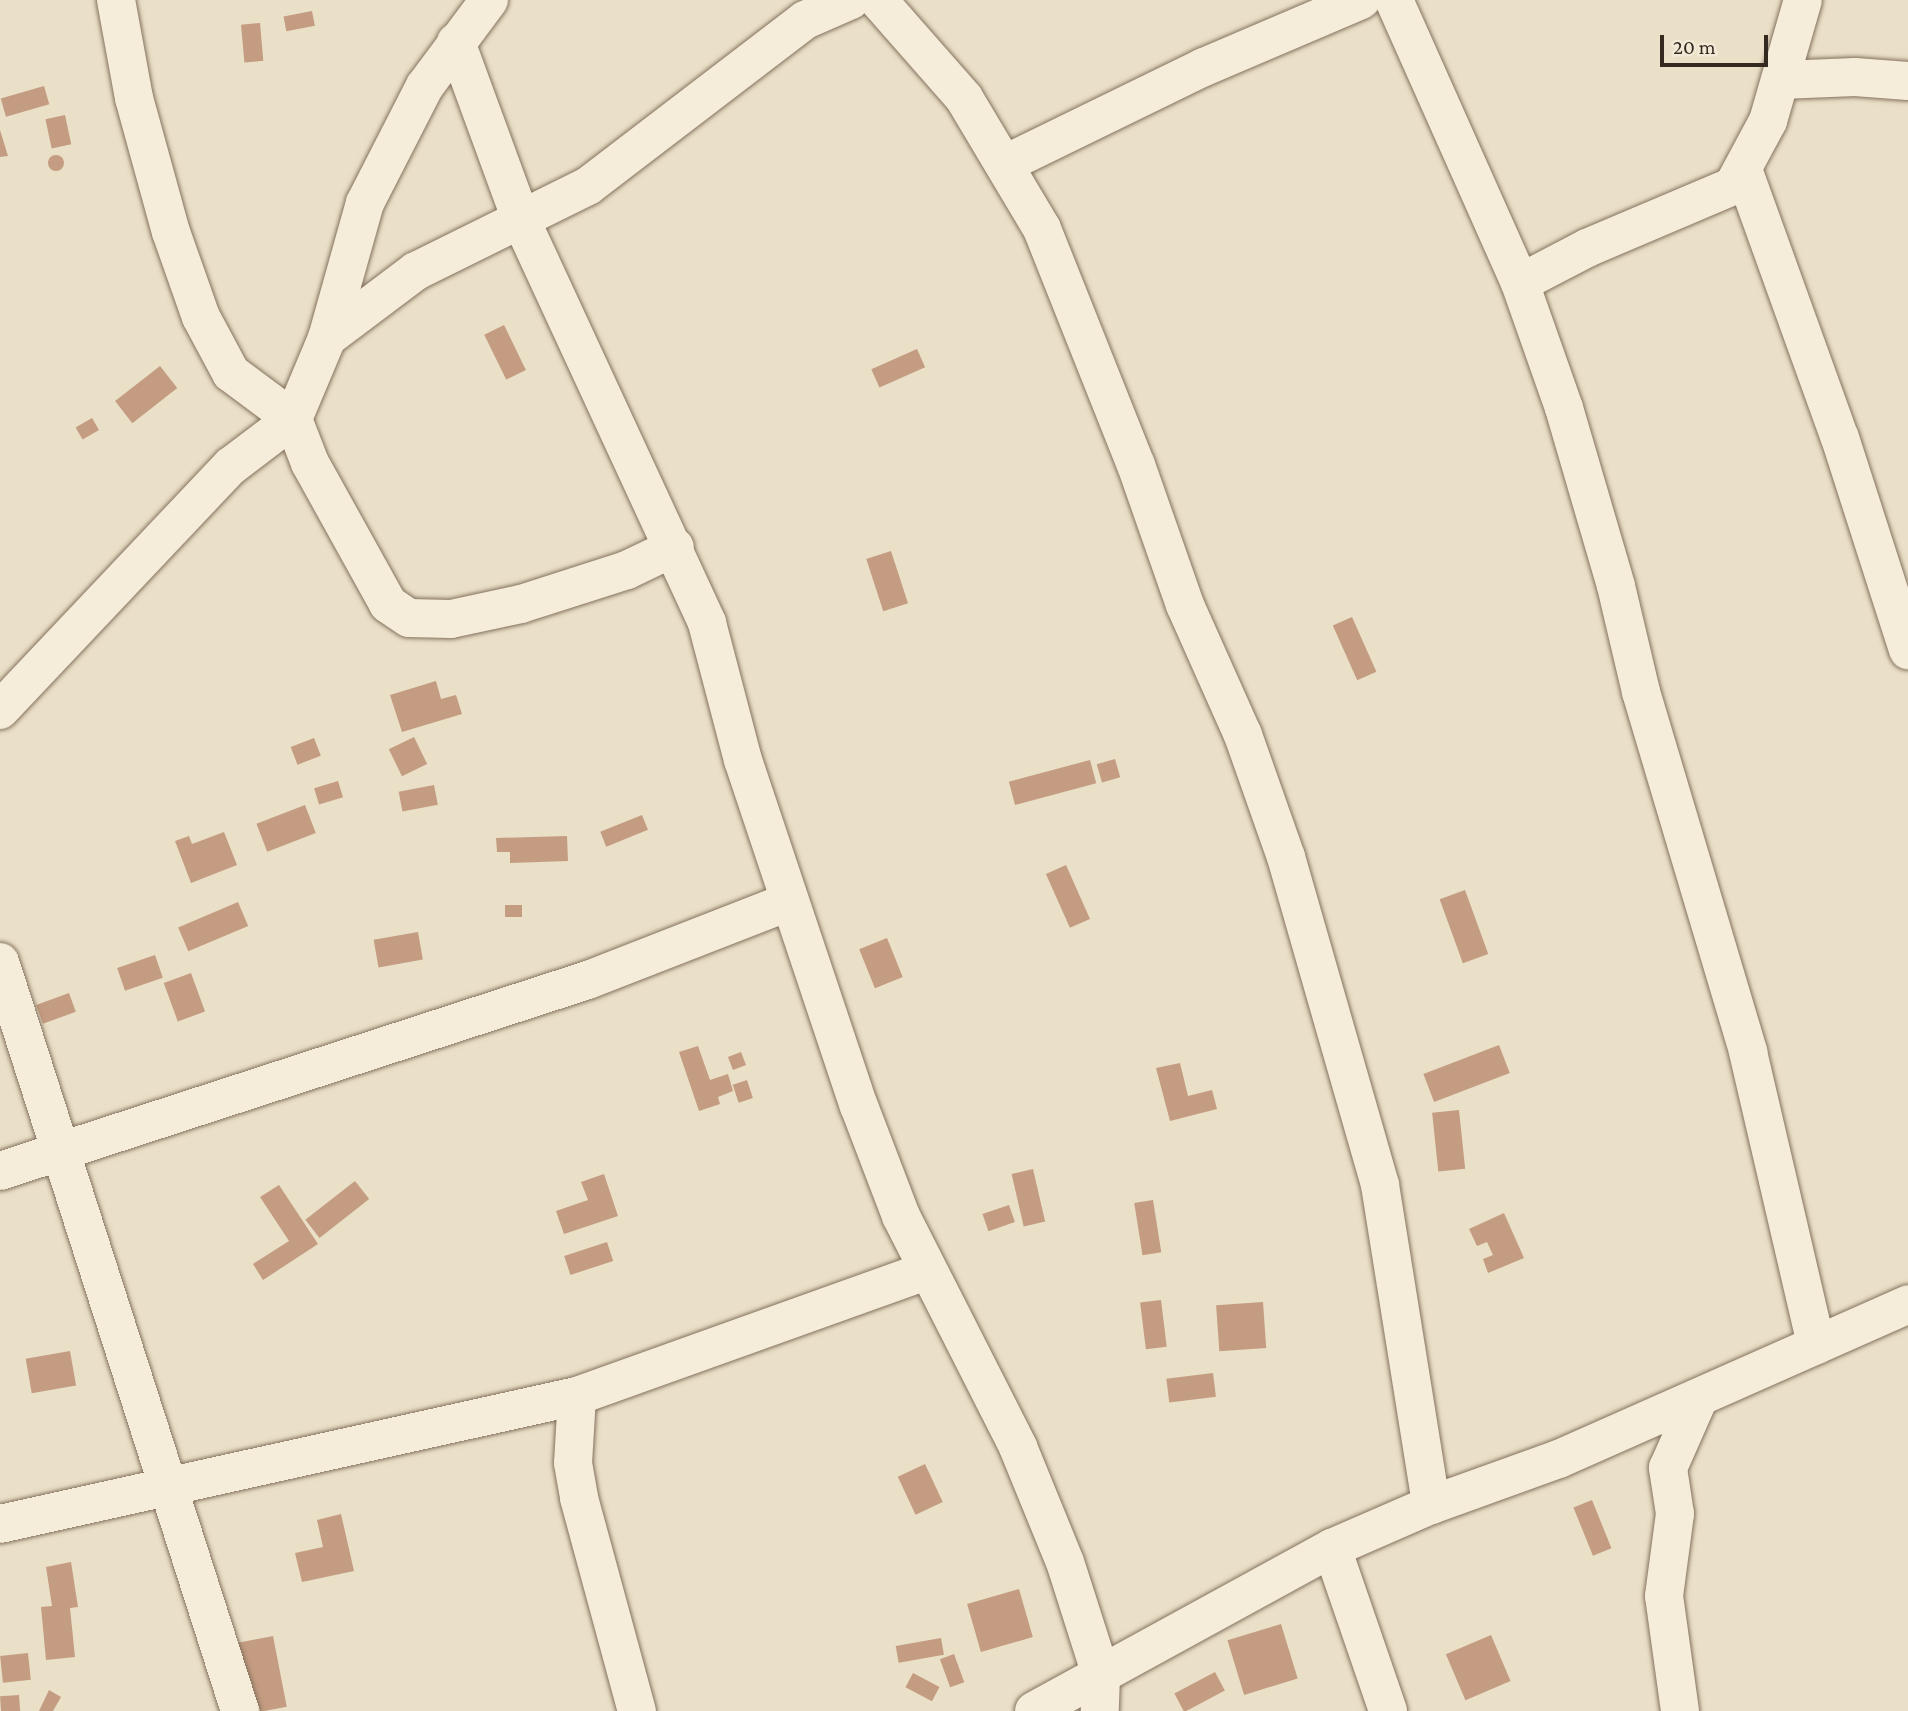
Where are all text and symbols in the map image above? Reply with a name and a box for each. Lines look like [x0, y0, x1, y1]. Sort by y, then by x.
scale bar [1663, 21, 1772, 65]
text: 20 m [1673, 35, 1716, 59]

